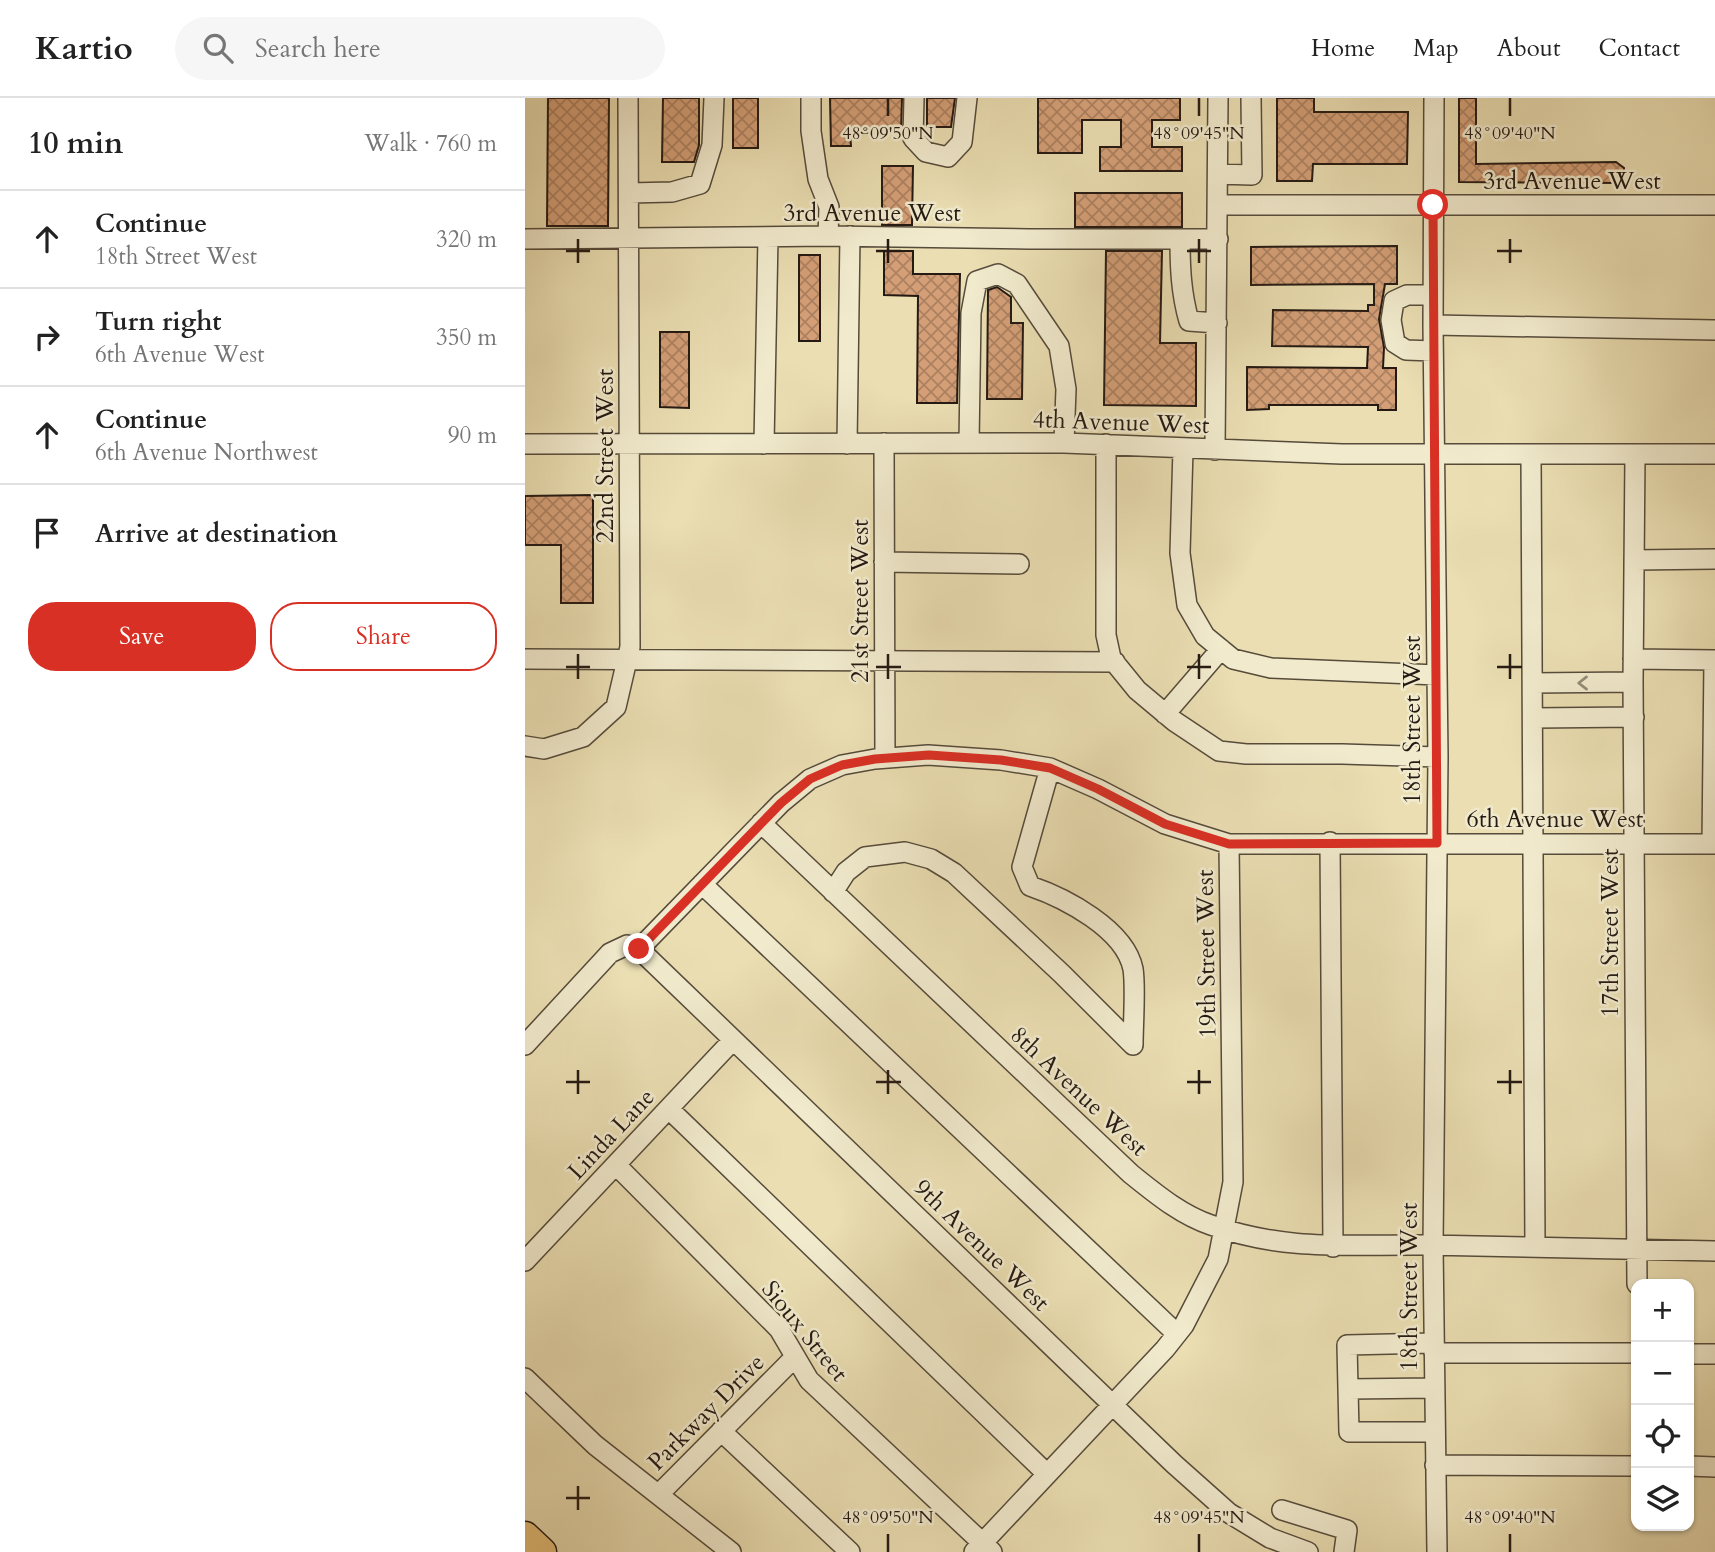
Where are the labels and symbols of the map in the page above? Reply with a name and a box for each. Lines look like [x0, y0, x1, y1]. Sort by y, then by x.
text: 48°09'50"N [842, 121, 934, 146]
text: 48°09'45"N [1153, 121, 1245, 146]
text: 48°09'40"N [1464, 121, 1556, 146]
street label: 3rd Avenue West [1483, 165, 1661, 198]
route start [1417, 189, 1448, 220]
street label: 3rd Avenue West [783, 197, 961, 230]
street label: 22nd Street West [589, 368, 622, 543]
street label: 4th Avenue West [1032, 403, 1210, 442]
street label: 21st Street West [844, 519, 877, 683]
street label: 18th Street West [1396, 635, 1429, 804]
one-way arrow [1578, 675, 1588, 691]
street label: 6th Avenue West [1467, 803, 1644, 836]
street label: 17th Street West [1594, 848, 1627, 1017]
street label: 19th Street West [1189, 869, 1224, 1039]
route end [623, 933, 654, 964]
street label: 8th Avenue West [1003, 1019, 1155, 1164]
street label: Linda Lane [560, 1081, 662, 1187]
street label: 9th Avenue West [907, 1172, 1057, 1319]
street label: 18th Street West [1393, 1202, 1426, 1371]
street label: Sioux Street [754, 1274, 856, 1389]
street label: Parkway Drive [641, 1347, 772, 1478]
text: 48°09'50"N [842, 1505, 934, 1530]
text: 48°09'45"N [1153, 1505, 1245, 1530]
text: 48°09'40"N [1464, 1505, 1556, 1530]

